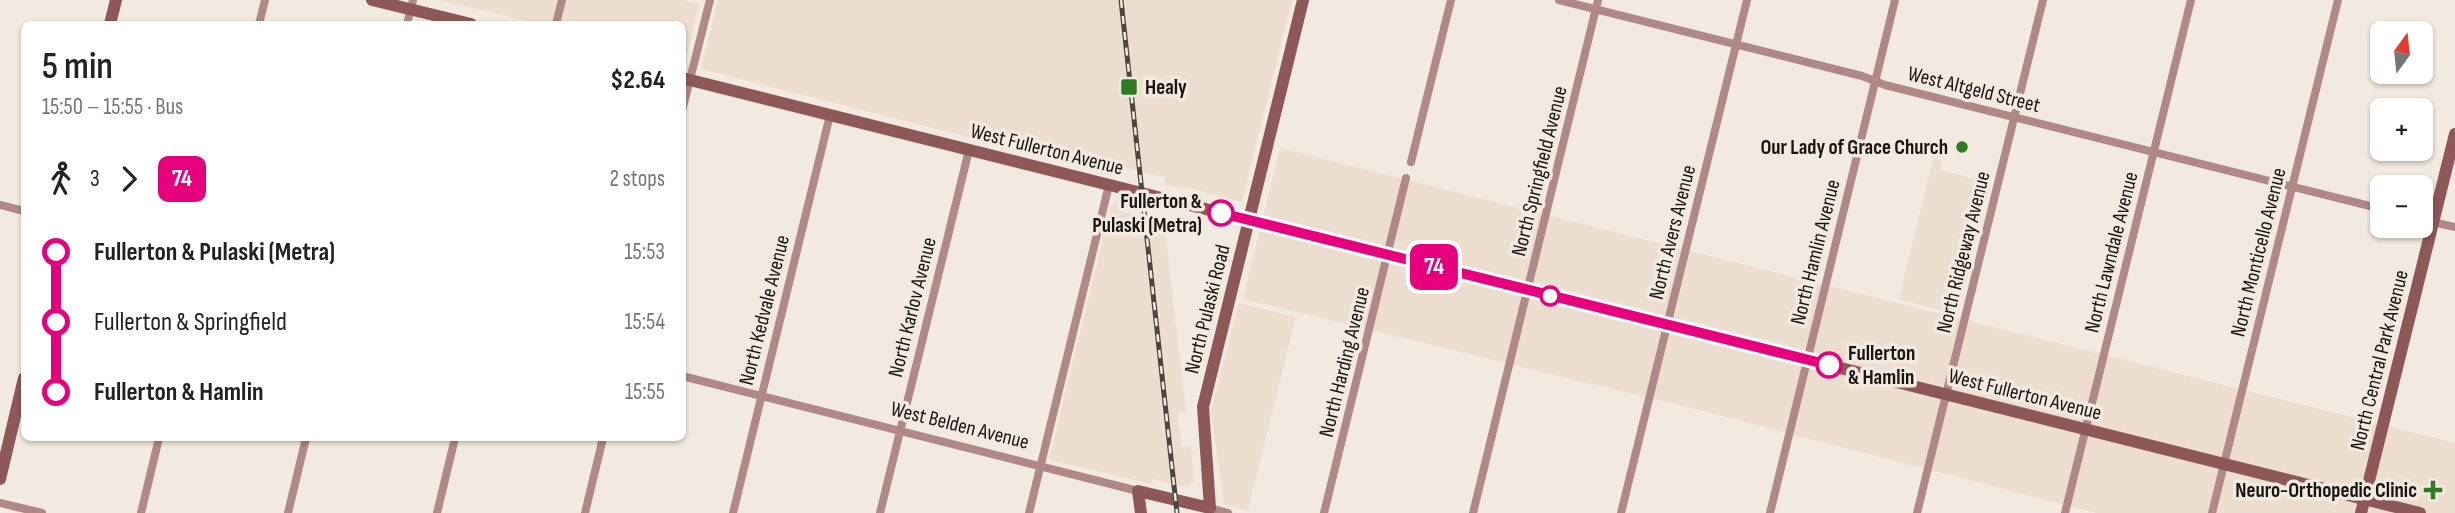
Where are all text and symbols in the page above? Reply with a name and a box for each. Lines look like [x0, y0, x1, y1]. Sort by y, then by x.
north arrow [2370, 21, 2432, 84]
map controls [2370, 21, 2433, 238]
text: 5 min [42, 44, 113, 89]
street label: West Altgeld Street [1905, 61, 2043, 118]
text: $2.64 [610, 65, 665, 96]
place label: Healy [1145, 75, 1187, 100]
marker: Healy [1119, 77, 1139, 97]
street label: North Springfield Avenue [1506, 83, 1573, 259]
text: 15:50 – 15:55 · Bus [42, 93, 183, 121]
button: + [2370, 98, 2433, 161]
street label: West Fullerton Avenue [968, 118, 1126, 181]
place label: Our Lady of Grace Church [1760, 135, 1948, 160]
marker: Our Lady of Grace Church [1954, 139, 1970, 155]
icon: walk [42, 160, 80, 198]
icon: forward [110, 160, 148, 198]
street label: North Avers Avenue [1644, 162, 1701, 302]
text: 74 [172, 164, 192, 193]
text: 3 [90, 165, 100, 193]
text: 2 stops [609, 165, 665, 193]
street label: North Monticello Avenue [2225, 165, 2292, 339]
street label: North Ridgeway Avenue [1931, 169, 1996, 336]
street label: North Lawndale Avenue [2079, 169, 2144, 335]
button: − [2370, 175, 2433, 238]
street label: North Hamlin Avenue [1785, 177, 1846, 327]
place label: Fullerton & Pulaski (Metra) [1092, 189, 1202, 238]
marker: Fullerton & Pulaski (Metra) [1208, 200, 1234, 226]
street label: North Kedvale Avenue [734, 233, 795, 388]
street label: North Karlov Avenue [883, 235, 942, 380]
text: Fullerton & Pulaski (Metra) [94, 237, 335, 268]
text: 15:53 [625, 238, 665, 266]
street label: North Pulaski Road [1179, 242, 1236, 376]
line badge: 74 [1402, 244, 1466, 290]
text: 74 [1424, 252, 1444, 281]
street label: North Central Park Avenue [2345, 267, 2414, 453]
street label: North Harding Avenue [1314, 285, 1375, 440]
unlabelled marker [1540, 286, 1560, 306]
text: Fullerton & Springfield [94, 307, 287, 338]
text: 15:54 [624, 308, 665, 336]
place label: Fullerton & Hamlin [1848, 341, 1915, 390]
marker: Fullerton & Hamlin [1816, 352, 1842, 378]
street label: West Fullerton Avenue [1946, 363, 2104, 426]
text: Fullerton & Hamlin [94, 377, 264, 408]
text: 15:55 [625, 378, 665, 406]
street label: West Belden Avenue [888, 396, 1032, 455]
place label: Neuro-Orthopedic Clinic [2235, 478, 2417, 503]
marker: Neuro-Orthopedic Clinic [2423, 480, 2443, 500]

